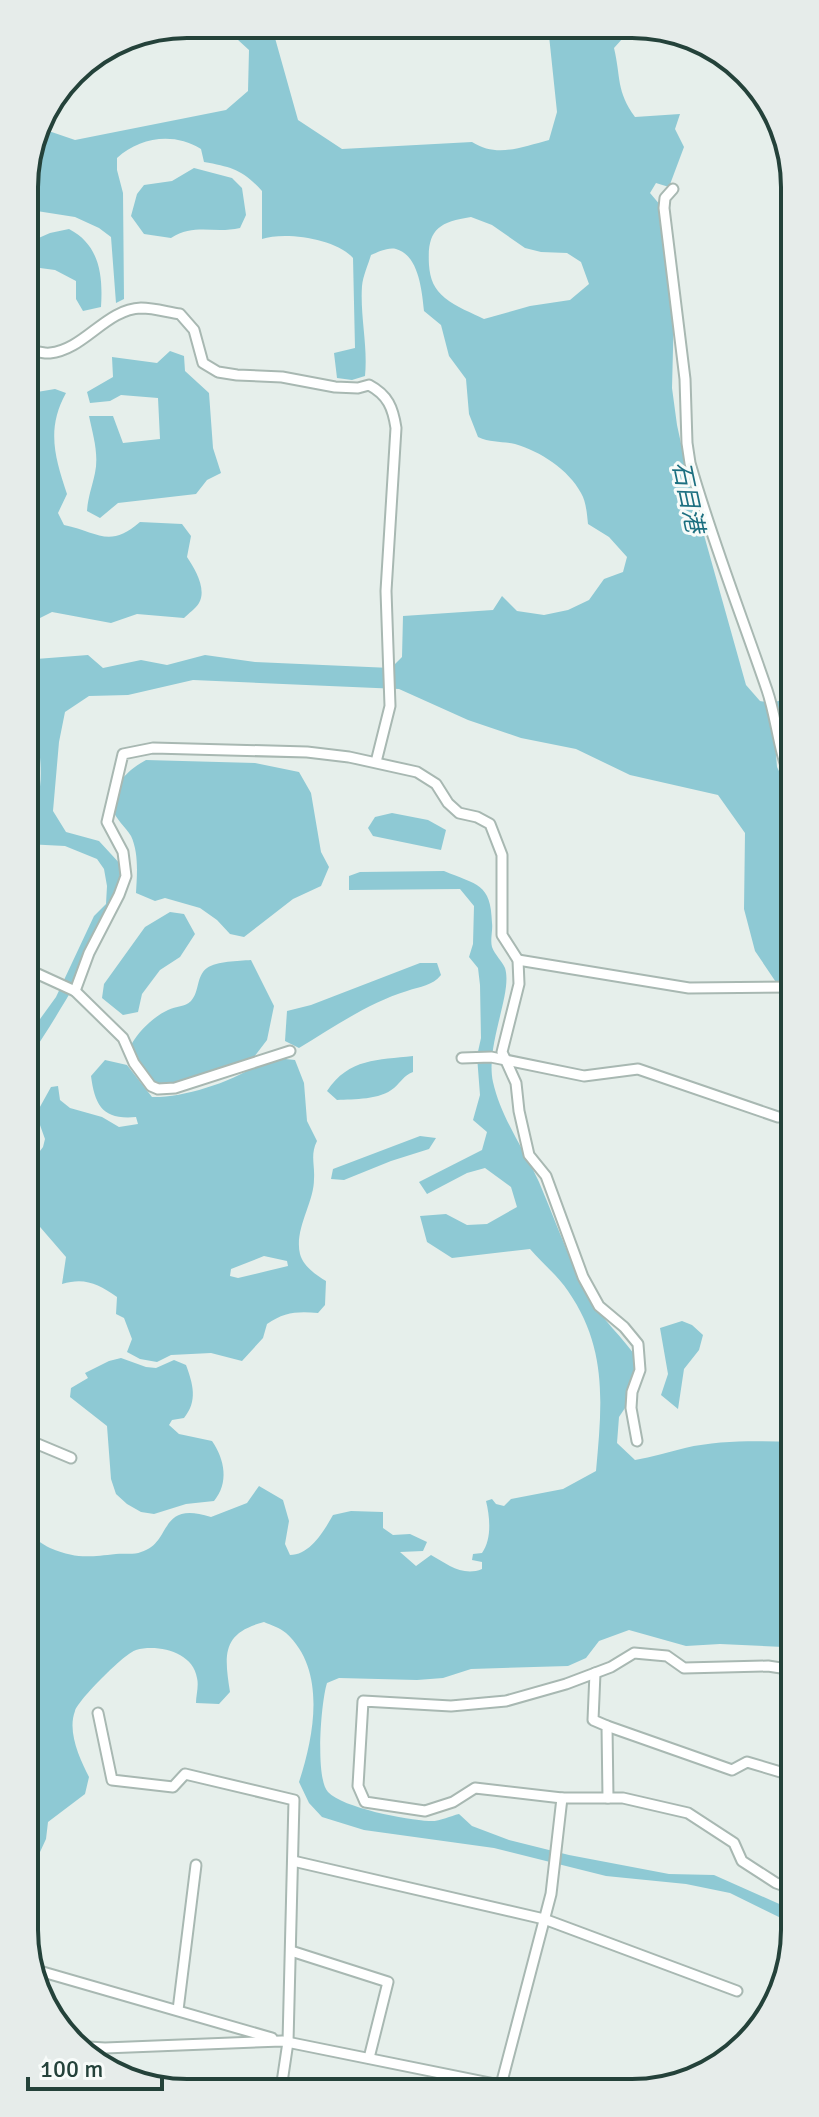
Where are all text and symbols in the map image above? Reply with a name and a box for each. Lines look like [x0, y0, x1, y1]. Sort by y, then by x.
water label: 石目港 [666, 459, 711, 538]
scale bar [28, 2041, 162, 2091]
text: 100 m [40, 2054, 103, 2084]

